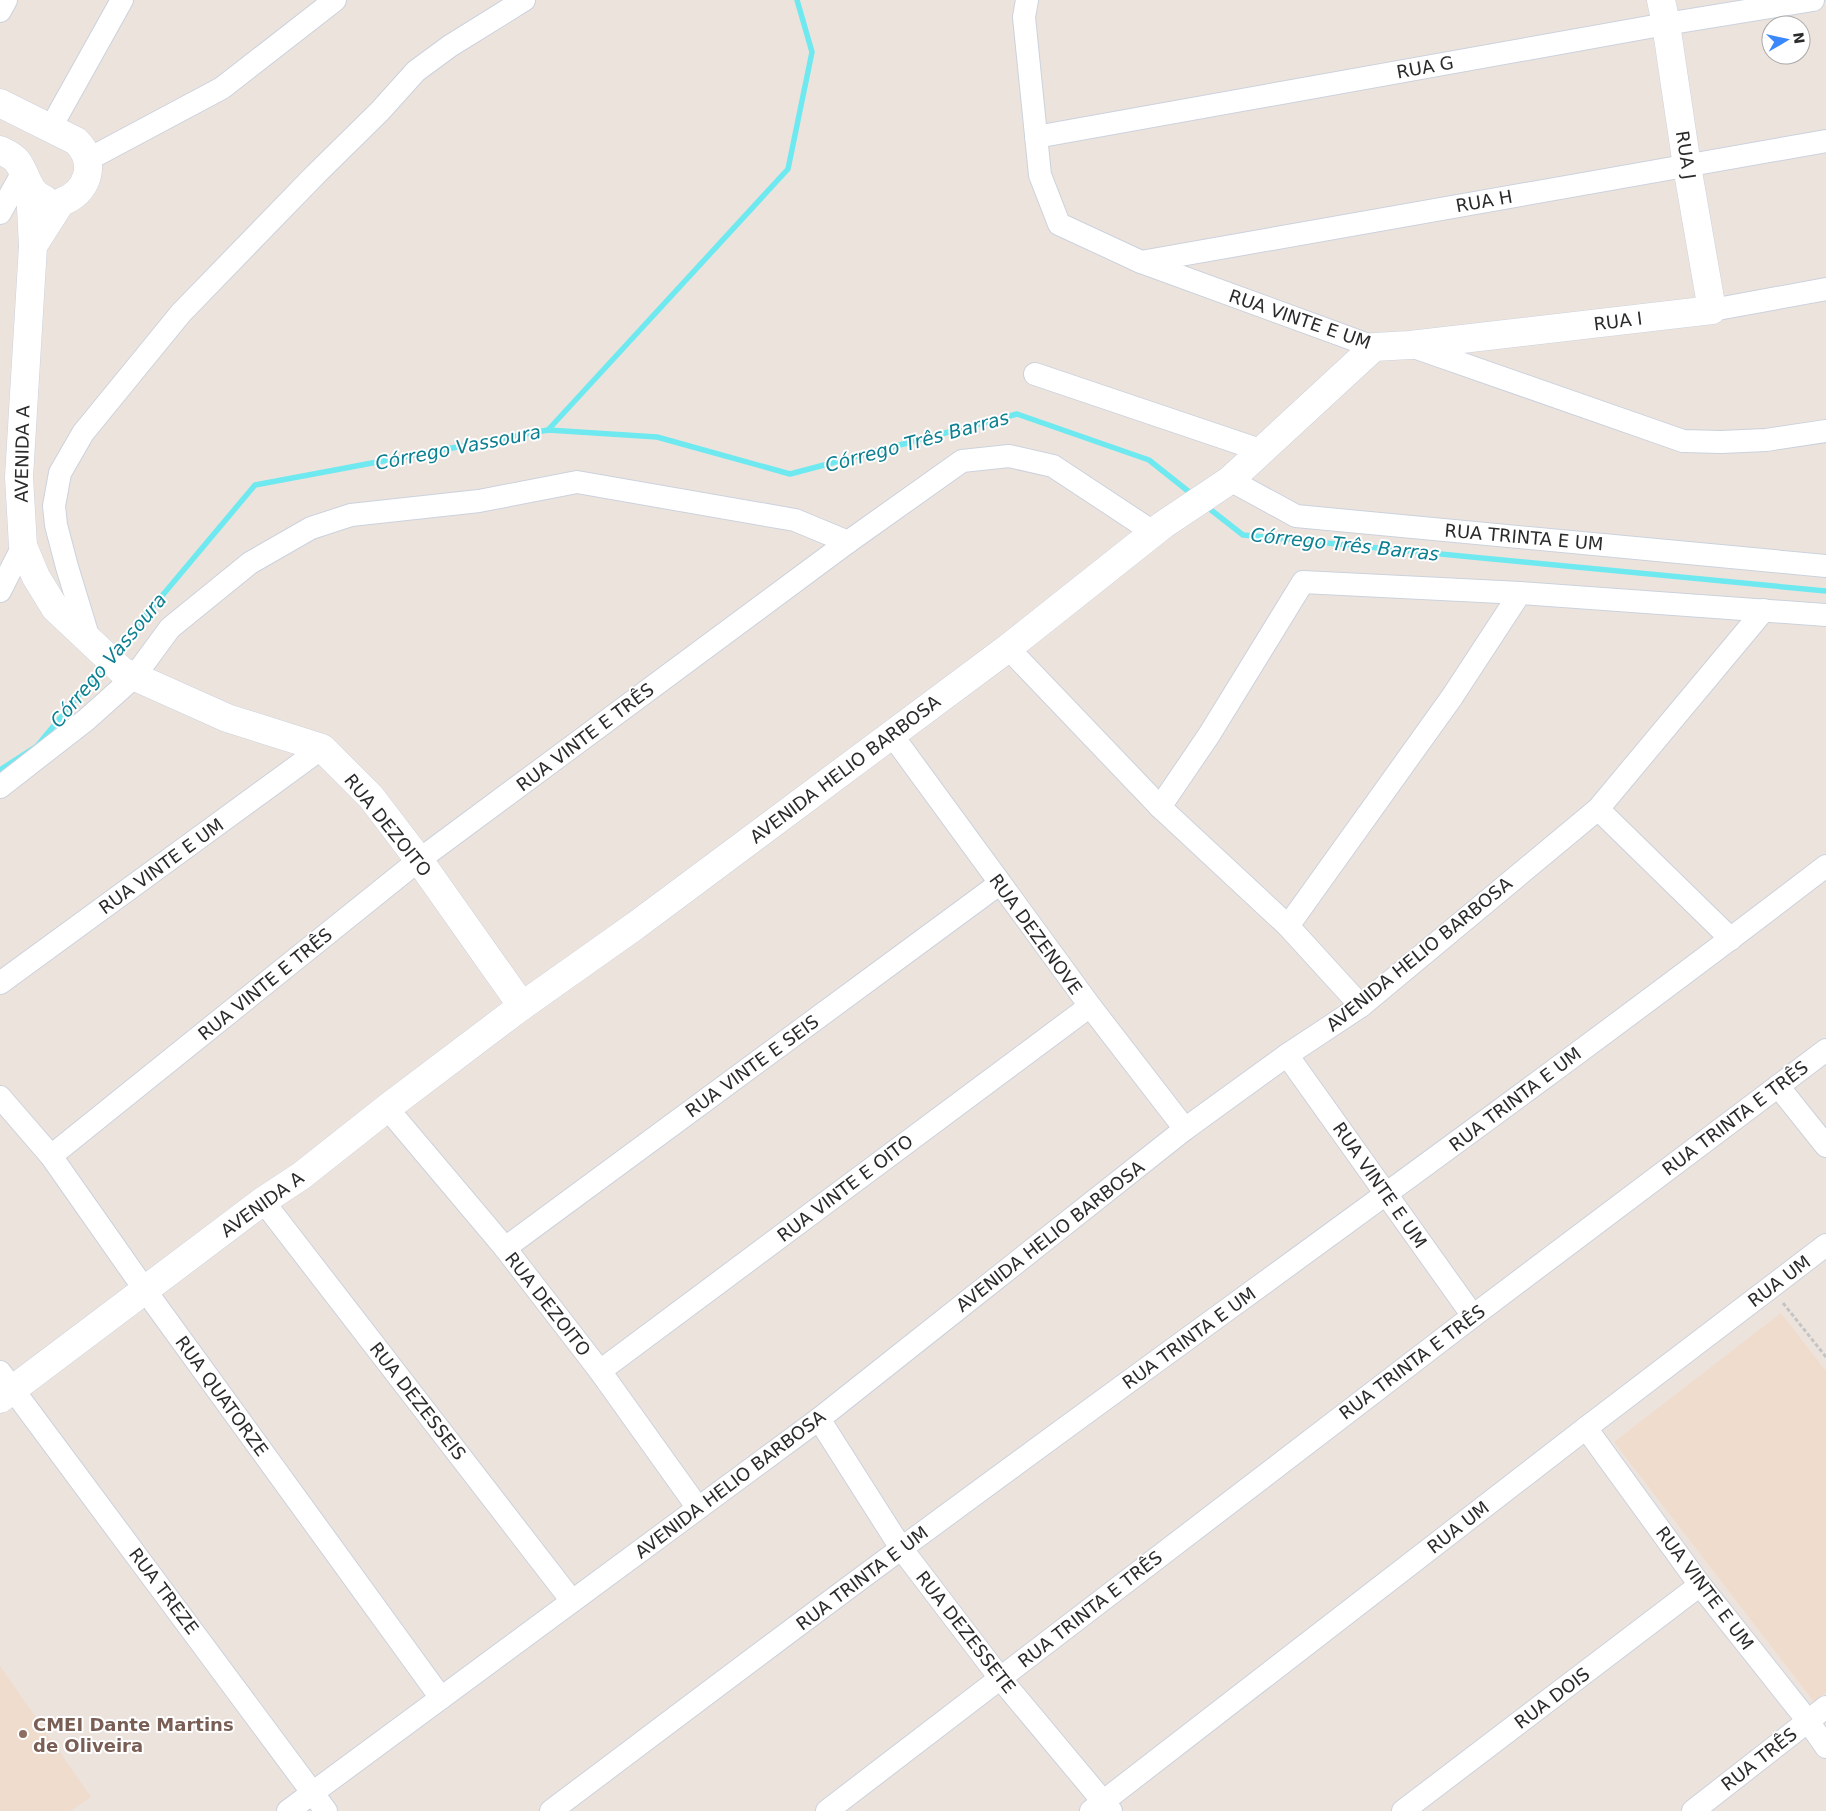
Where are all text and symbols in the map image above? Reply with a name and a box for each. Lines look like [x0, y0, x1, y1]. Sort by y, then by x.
north arrow [1761, 15, 1811, 65]
text: N [1790, 31, 1808, 45]
street label: RUA G [1395, 52, 1455, 82]
street label: RUA J [1672, 129, 1700, 181]
street label: RUA H [1454, 186, 1514, 216]
street label: RUA VINTE E UM [1226, 285, 1374, 353]
street label: RUA I [1592, 308, 1644, 334]
street label: AVENIDA A [11, 404, 33, 503]
water label: Córrego Três Barras [823, 406, 1011, 476]
water label: Córrego Vassoura [373, 420, 543, 474]
street label: RUA TRINTA E UM [1444, 520, 1604, 554]
water label: Córrego Três Barras [1250, 523, 1440, 565]
water label: Córrego Vassoura [45, 588, 171, 732]
street label: RUA VINTE E TRÊS [512, 679, 658, 795]
street label: AVENIDA HELIO BARBOSA [746, 690, 945, 847]
street label: RUA DEZOITO [340, 769, 436, 881]
street label: RUA VINTE E UM [95, 814, 227, 918]
street label: RUA DEZENOVE [985, 870, 1087, 998]
street label: AVENIDA HELIO BARBOSA [1322, 872, 1517, 1035]
street label: RUA VINTE E TRÊS [194, 924, 336, 1044]
street label: RUA VINTE E SEIS [681, 1011, 823, 1121]
street label: RUA TRINTA E UM [1445, 1043, 1585, 1155]
street label: RUA TRINTA E TRÊS [1658, 1056, 1812, 1180]
street label: RUA VINTE E UM [1329, 1118, 1431, 1252]
street label: RUA VINTE E OITO [773, 1130, 917, 1246]
street label: AVENIDA HELIO BARBOSA [952, 1156, 1149, 1316]
street label: AVENIDA A [216, 1166, 308, 1241]
street label: RUA DEZOITO [501, 1248, 595, 1360]
street label: RUA UM [1744, 1251, 1814, 1311]
street label: RUA TRINTA E UM [1118, 1283, 1260, 1393]
street label: RUA TRINTA E TRÊS [1335, 1300, 1489, 1424]
street label: RUA QUATORZE [171, 1332, 273, 1460]
street label: RUA DEZESSEIS [366, 1338, 470, 1464]
street label: AVENIDA HELIO BARBOSA [631, 1405, 830, 1562]
street label: RUA UM [1423, 1496, 1493, 1558]
street label: RUA TRINTA E UM [792, 1522, 932, 1634]
street label: RUA VINTE E UM [1652, 1522, 1758, 1654]
street label: RUA TREZE [125, 1544, 203, 1638]
street label: RUA TRINTA E TRÊS [1014, 1546, 1166, 1672]
street label: RUA DEZESSETE [912, 1567, 1020, 1697]
street label: RUA DOIS [1510, 1663, 1594, 1733]
place label: CMEI Dante Martins de Oliveira [33, 1714, 234, 1756]
street label: RUA TRÊS [1717, 1723, 1801, 1795]
marker: CMEI Dante Martins de Oliveira [17, 1728, 29, 1740]

